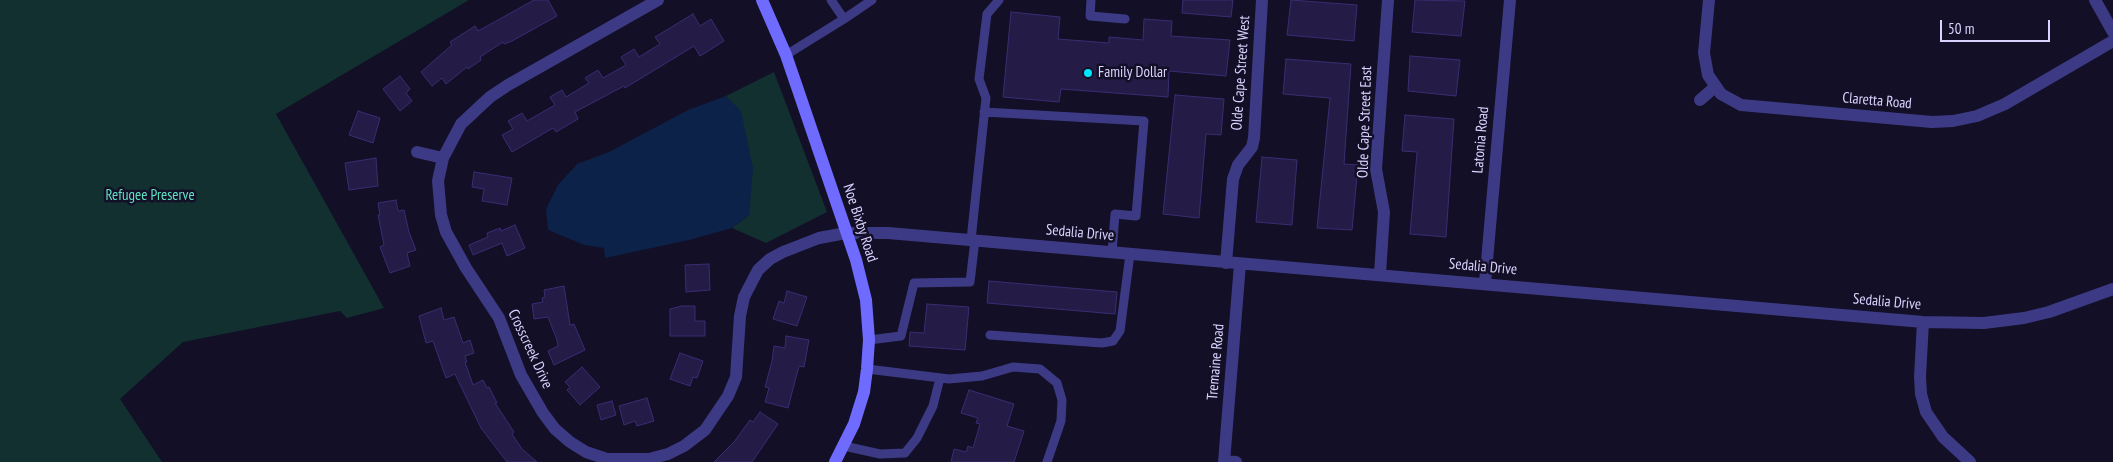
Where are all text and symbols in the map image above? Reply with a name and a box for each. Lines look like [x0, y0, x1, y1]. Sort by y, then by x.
scale bar [1943, 10, 2053, 42]
street label: Olde Cape Street West [1228, 15, 1254, 131]
text: 50 m [1948, 19, 1974, 38]
place label: Family Dollar [1098, 64, 1167, 82]
street label: Olde Cape Street East [1354, 66, 1376, 178]
marker: Family Dollar [1082, 67, 1094, 79]
street label: Claretta Road [1842, 89, 1912, 113]
street label: Latonia Road [1469, 106, 1493, 174]
street label: Noe Bixby Road [839, 182, 881, 264]
park label: Refugee Preserve [105, 187, 195, 205]
street label: Sedalia Drive [1045, 221, 1115, 245]
street label: Sedalia Drive [1448, 255, 1518, 279]
street label: Sedalia Drive [1852, 290, 1922, 314]
street label: Crosscreek Drive [504, 307, 556, 391]
street label: Tremaine Road [1204, 323, 1228, 401]

